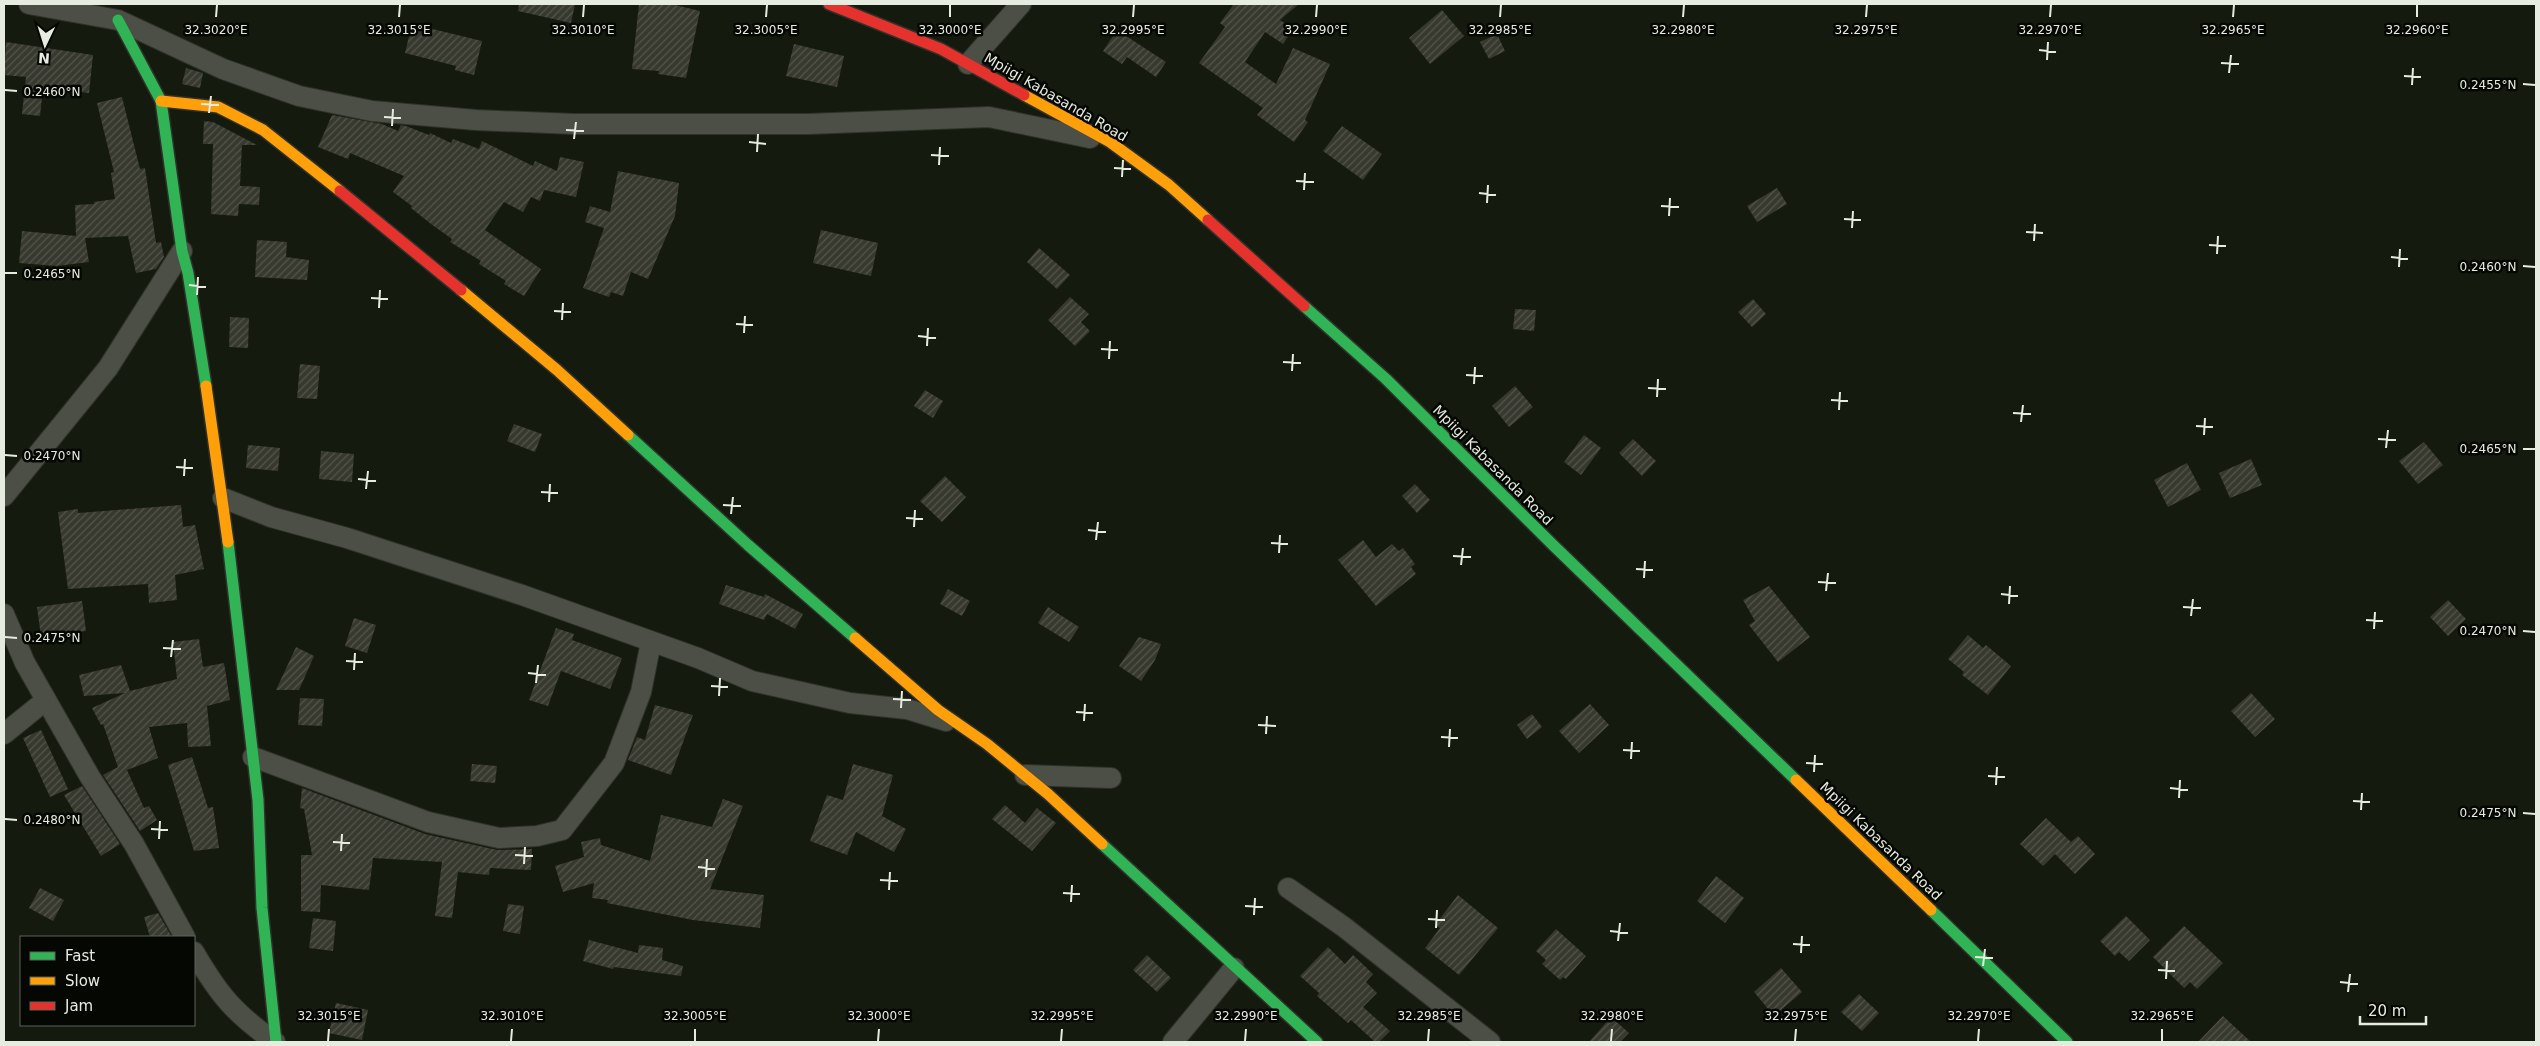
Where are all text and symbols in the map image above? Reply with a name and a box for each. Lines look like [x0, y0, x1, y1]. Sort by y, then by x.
north arrow [20, 20, 70, 70]
text: 32.3020°E [184, 23, 248, 37]
text: 32.3015°E [367, 23, 431, 37]
text: 32.3010°E [551, 23, 615, 37]
text: 32.3005°E [734, 23, 798, 37]
text: 32.3000°E [918, 23, 982, 37]
text: 32.2995°E [1101, 23, 1165, 37]
text: 32.2990°E [1284, 23, 1348, 37]
text: 32.2985°E [1468, 23, 1532, 37]
text: 32.2980°E [1651, 23, 1715, 37]
text: 32.2975°E [1834, 23, 1898, 37]
text: 32.2970°E [2018, 23, 2082, 37]
text: 32.2965°E [2201, 23, 2265, 37]
text: 32.2960°E [2385, 23, 2449, 37]
street label: Mpiigi Kabasanda Road [982, 49, 1130, 145]
text: N [38, 50, 50, 66]
text: 0.2455°N [2460, 78, 2516, 92]
text: 0.2460°N [24, 85, 80, 99]
text: 0.2460°N [2460, 260, 2516, 274]
text: 0.2465°N [24, 267, 80, 281]
street label: Mpiigi Kabasanda Road [1430, 402, 1556, 528]
text: 0.2465°N [2460, 442, 2516, 456]
text: 0.2470°N [24, 449, 80, 463]
text: 0.2470°N [2460, 624, 2516, 638]
text: 0.2475°N [24, 631, 80, 645]
street label: Mpiigi Kabasanda Road [1817, 779, 1945, 903]
text: 0.2475°N [2460, 806, 2516, 820]
text: 0.2480°N [24, 813, 80, 827]
legend [20, 936, 195, 1026]
text: Fast [65, 947, 95, 965]
text: Slow [65, 972, 100, 990]
scale bar [2360, 994, 2426, 1026]
text: Jam [64, 997, 93, 1015]
text: 20 m [2368, 1002, 2406, 1020]
text: 32.3015°E [297, 1009, 361, 1023]
text: 32.3010°E [480, 1009, 544, 1023]
text: 32.3005°E [663, 1009, 727, 1023]
text: 32.3000°E [847, 1009, 911, 1023]
text: 32.2995°E [1030, 1009, 1094, 1023]
text: 32.2990°E [1214, 1009, 1278, 1023]
text: 32.2985°E [1397, 1009, 1461, 1023]
text: 32.2980°E [1580, 1009, 1644, 1023]
text: 32.2975°E [1764, 1009, 1828, 1023]
text: 32.2970°E [1947, 1009, 2011, 1023]
text: 32.2965°E [2130, 1009, 2194, 1023]

